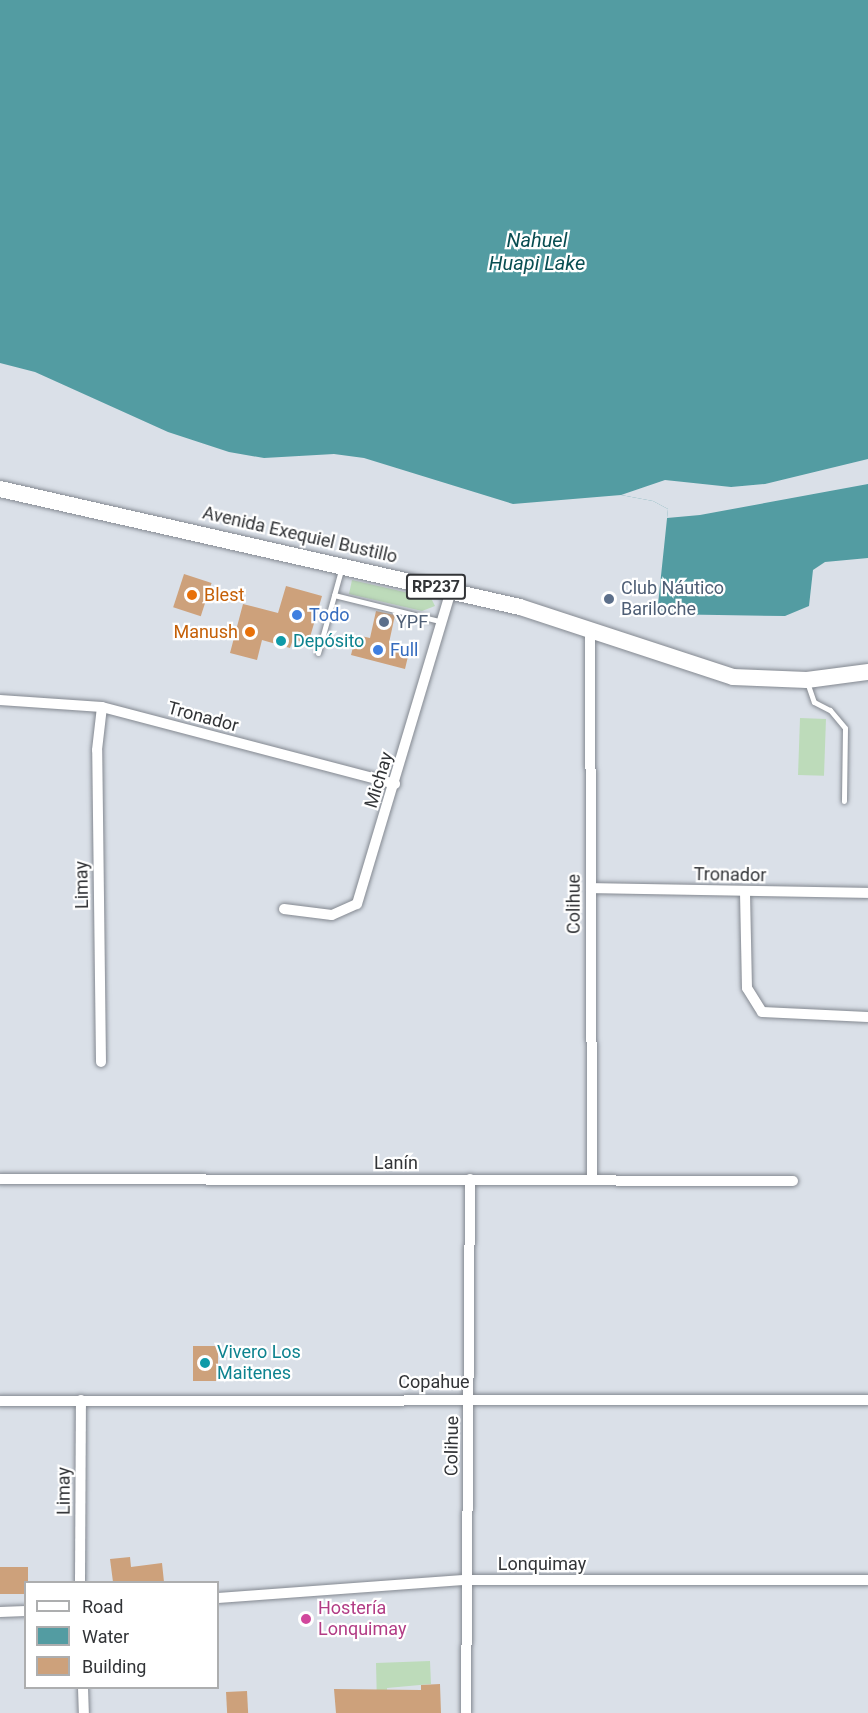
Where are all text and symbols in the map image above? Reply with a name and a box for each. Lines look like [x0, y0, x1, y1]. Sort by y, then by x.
water label: Nahuel Huapi Lake [489, 228, 585, 275]
street label: Avenida Exequiel Bustillo [200, 502, 400, 568]
road number: RP237 [404, 574, 468, 600]
place label: Club Náutico Bariloche [621, 578, 724, 620]
place label: Blest [204, 584, 244, 606]
marker: Blest [185, 588, 199, 602]
marker: Club Náutico Bariloche [602, 592, 616, 606]
place label: Todo [309, 604, 350, 626]
marker: Todo [290, 608, 304, 622]
place label: YPF [396, 611, 428, 633]
marker: YPF [377, 615, 391, 629]
place label: Manush [173, 621, 238, 643]
marker: Manush [243, 625, 257, 639]
place label: Depósito [293, 630, 364, 652]
marker: Depósito [274, 634, 288, 648]
place label: Full [390, 639, 418, 661]
marker: Full [371, 643, 385, 657]
street label: Tronador [165, 697, 241, 737]
street label: Michay [360, 749, 398, 811]
street label: Limay [71, 861, 93, 909]
street label: Tronador [694, 864, 766, 886]
street label: Colihue [563, 874, 585, 934]
street label: Lanín [374, 1152, 418, 1174]
place label: Vivero Los Maitenes [217, 1342, 301, 1384]
marker: Vivero Los Maitenes [198, 1356, 212, 1370]
street label: Copahue [398, 1371, 470, 1393]
street label: Colihue [441, 1416, 463, 1476]
street label: Limay [53, 1467, 75, 1515]
street label: Lonquimay [498, 1553, 586, 1575]
legend [24, 1581, 219, 1689]
text: Road [82, 1596, 123, 1617]
place label: Hostería Lonquimay [318, 1598, 406, 1640]
marker: Hostería Lonquimay [299, 1612, 313, 1626]
text: Water [82, 1626, 129, 1647]
text: Building [82, 1656, 146, 1677]

